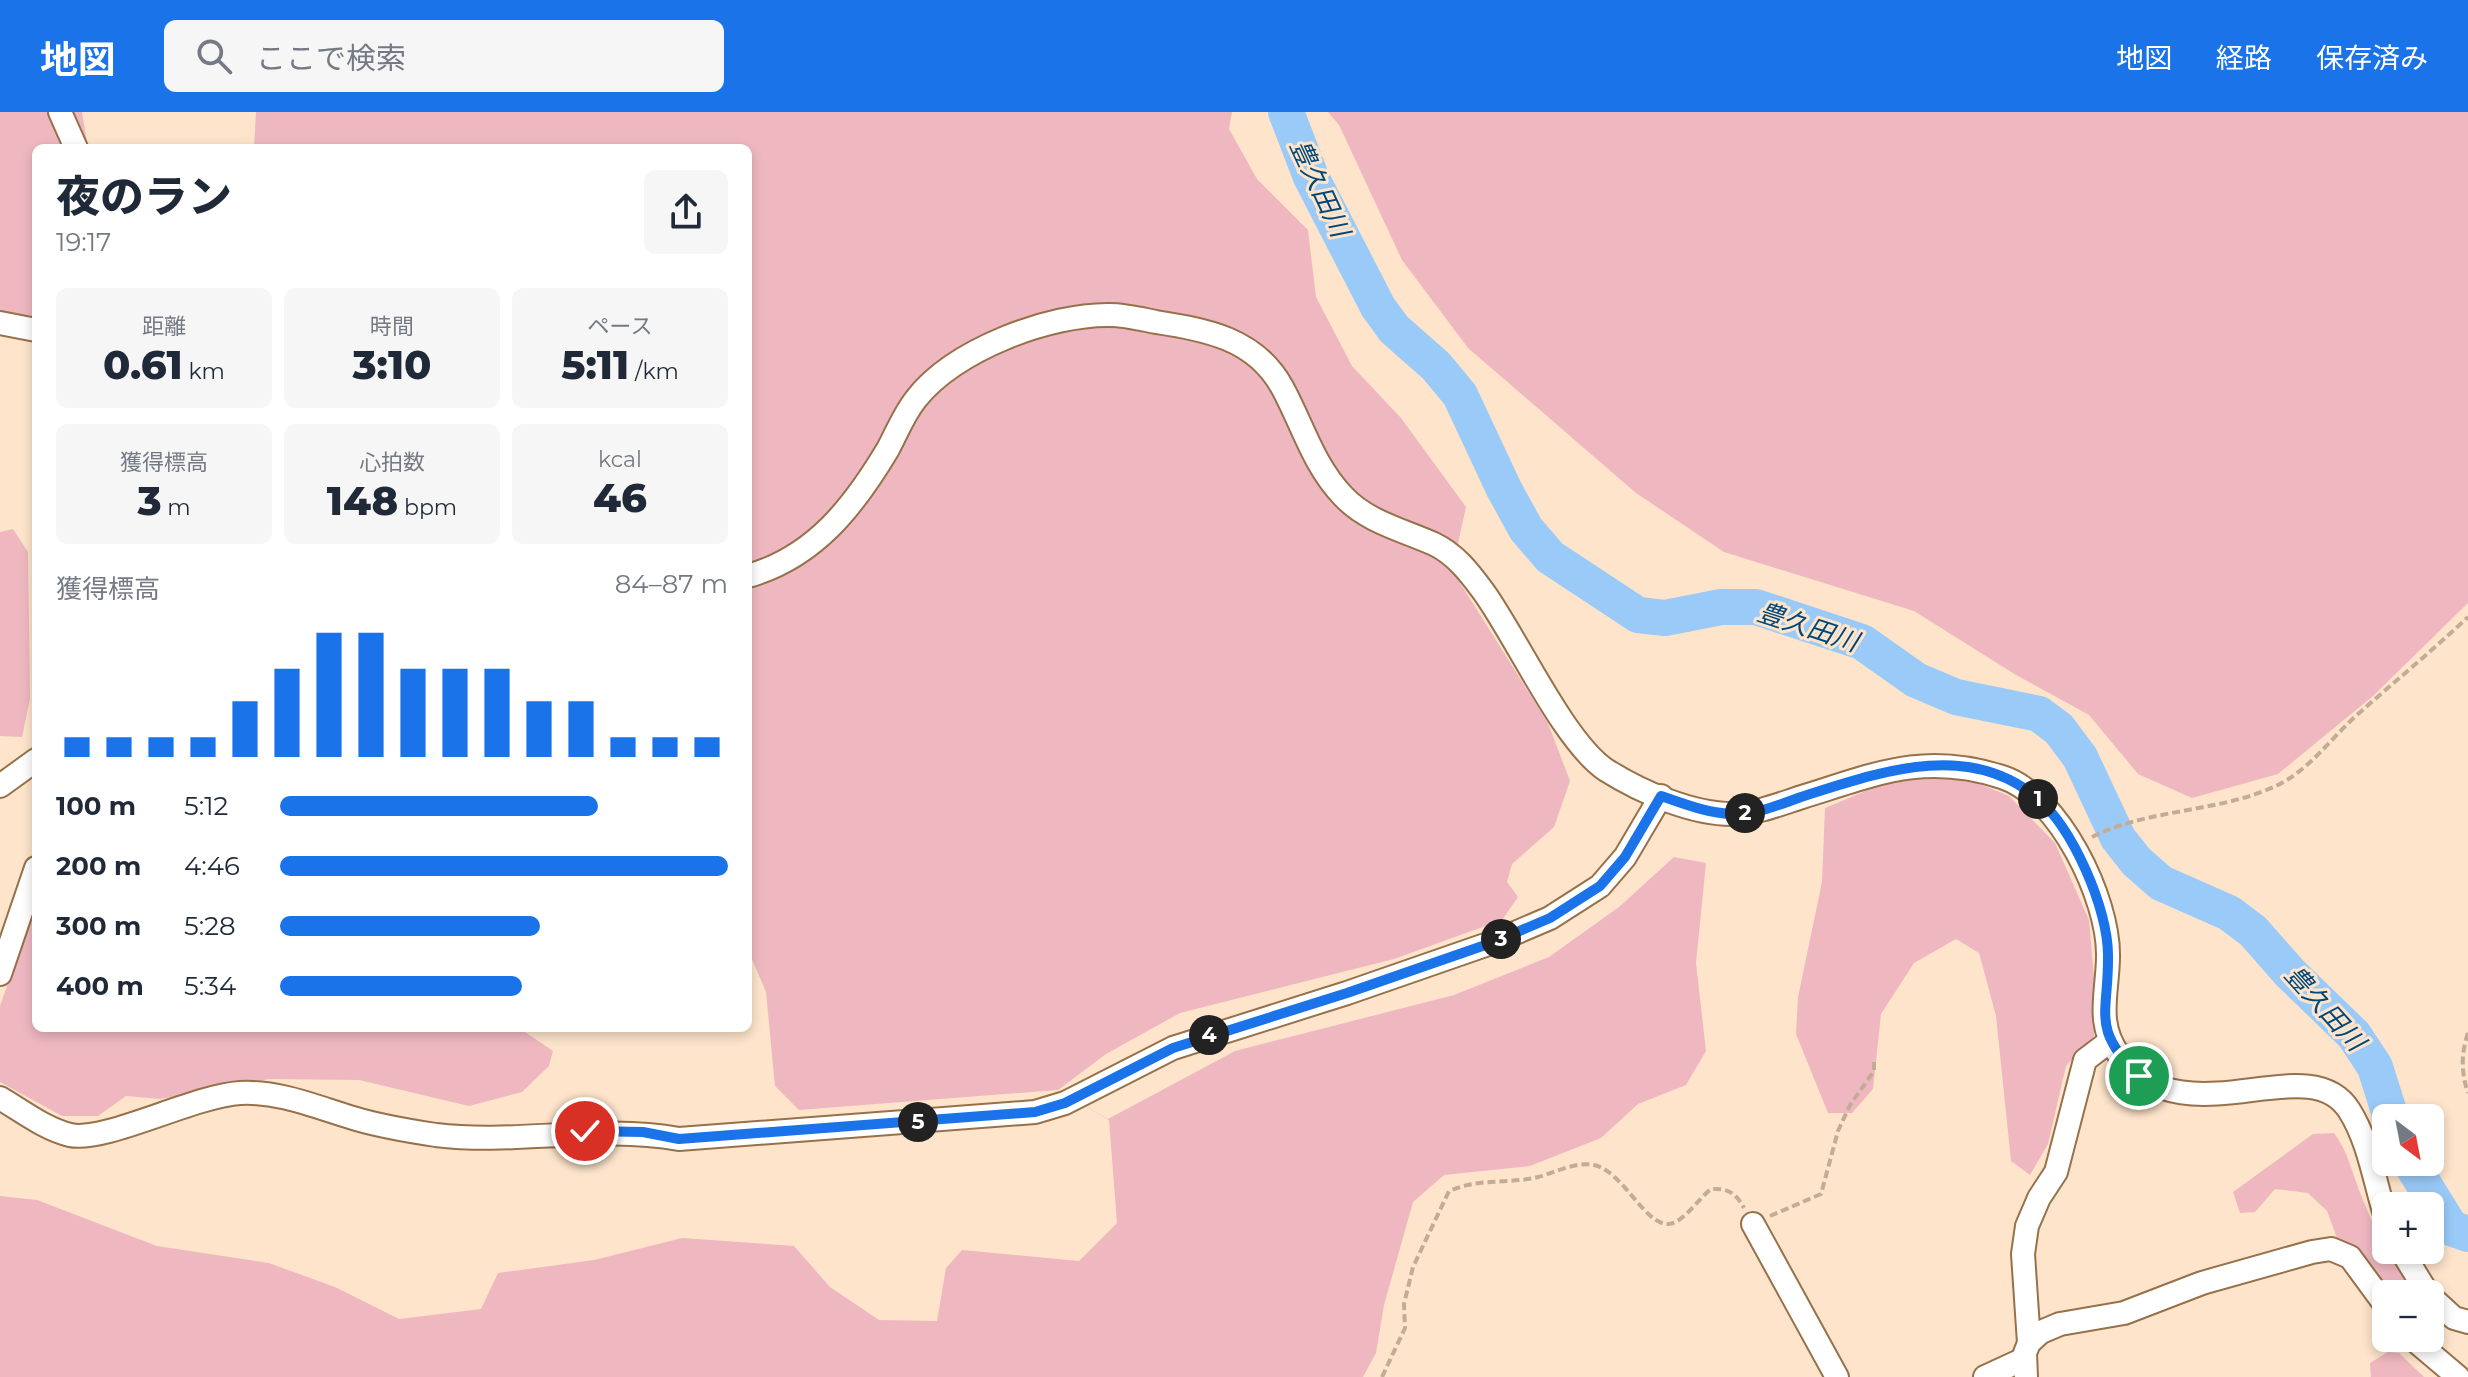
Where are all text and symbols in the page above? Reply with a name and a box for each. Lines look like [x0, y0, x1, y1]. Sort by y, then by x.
search box [164, 20, 724, 92]
icon: search [192, 34, 236, 78]
text: 地図 [40, 36, 116, 83]
text: ここで検索 [256, 40, 406, 77]
text: 地図 [2116, 41, 2172, 75]
text: 経路 [2216, 41, 2272, 75]
text: 保存済み [2316, 41, 2428, 75]
water label: 豊久田川 [1284, 134, 1358, 245]
text: 夜のラン [56, 169, 232, 223]
button: share [644, 170, 728, 254]
text: 19:17 [56, 226, 111, 258]
text: 距離 [142, 313, 186, 340]
text: 時間 [370, 313, 414, 340]
text: ペース [588, 313, 652, 340]
text: 0.61 [103, 340, 183, 389]
text: 3:10 [352, 340, 432, 389]
text: 5:11 [561, 340, 629, 389]
text: km [183, 358, 225, 385]
text: /km [629, 358, 679, 385]
text: kcal [598, 446, 642, 473]
text: 獲得標高 [120, 449, 208, 476]
text: 心拍数 [359, 449, 425, 476]
text: 46 [593, 473, 647, 522]
text: 3 [137, 476, 162, 525]
text: 148 [327, 476, 398, 525]
text: m [162, 494, 191, 521]
text: bpm [398, 494, 457, 521]
text: 84–87 m [615, 568, 728, 600]
text: 獲得標高 [56, 573, 160, 605]
water label: 豊久田川 [1754, 596, 1865, 659]
pin: 1 [2018, 779, 2058, 819]
text: 1 [2034, 785, 2042, 812]
text: 100 m [56, 790, 136, 822]
text: 5:12 [184, 790, 228, 822]
pin: 2 [1725, 793, 1765, 833]
text: 2 [1739, 799, 1751, 826]
text: 200 m [56, 850, 141, 882]
text: 4:46 [184, 850, 240, 882]
text: 300 m [56, 910, 141, 942]
text: 5:28 [184, 910, 236, 942]
pin: 3 [1481, 919, 1521, 959]
text: 3 [1494, 925, 1508, 952]
water label: 豊久田川 [2278, 959, 2374, 1060]
text: 400 m [56, 970, 144, 1002]
text: 5:34 [184, 970, 236, 1002]
pin: 4 [1189, 1015, 1229, 1055]
text: 4 [1201, 1021, 1217, 1048]
pin [2105, 1042, 2173, 1110]
icon: arrive [2117, 1054, 2161, 1098]
pin [551, 1097, 619, 1165]
pin: 5 [898, 1102, 938, 1142]
north arrow [2372, 1104, 2444, 1176]
map controls [2372, 1104, 2444, 1352]
text: 5 [911, 1108, 925, 1135]
icon: check [563, 1109, 607, 1153]
button: + [2372, 1192, 2444, 1264]
button: − [2372, 1280, 2444, 1352]

